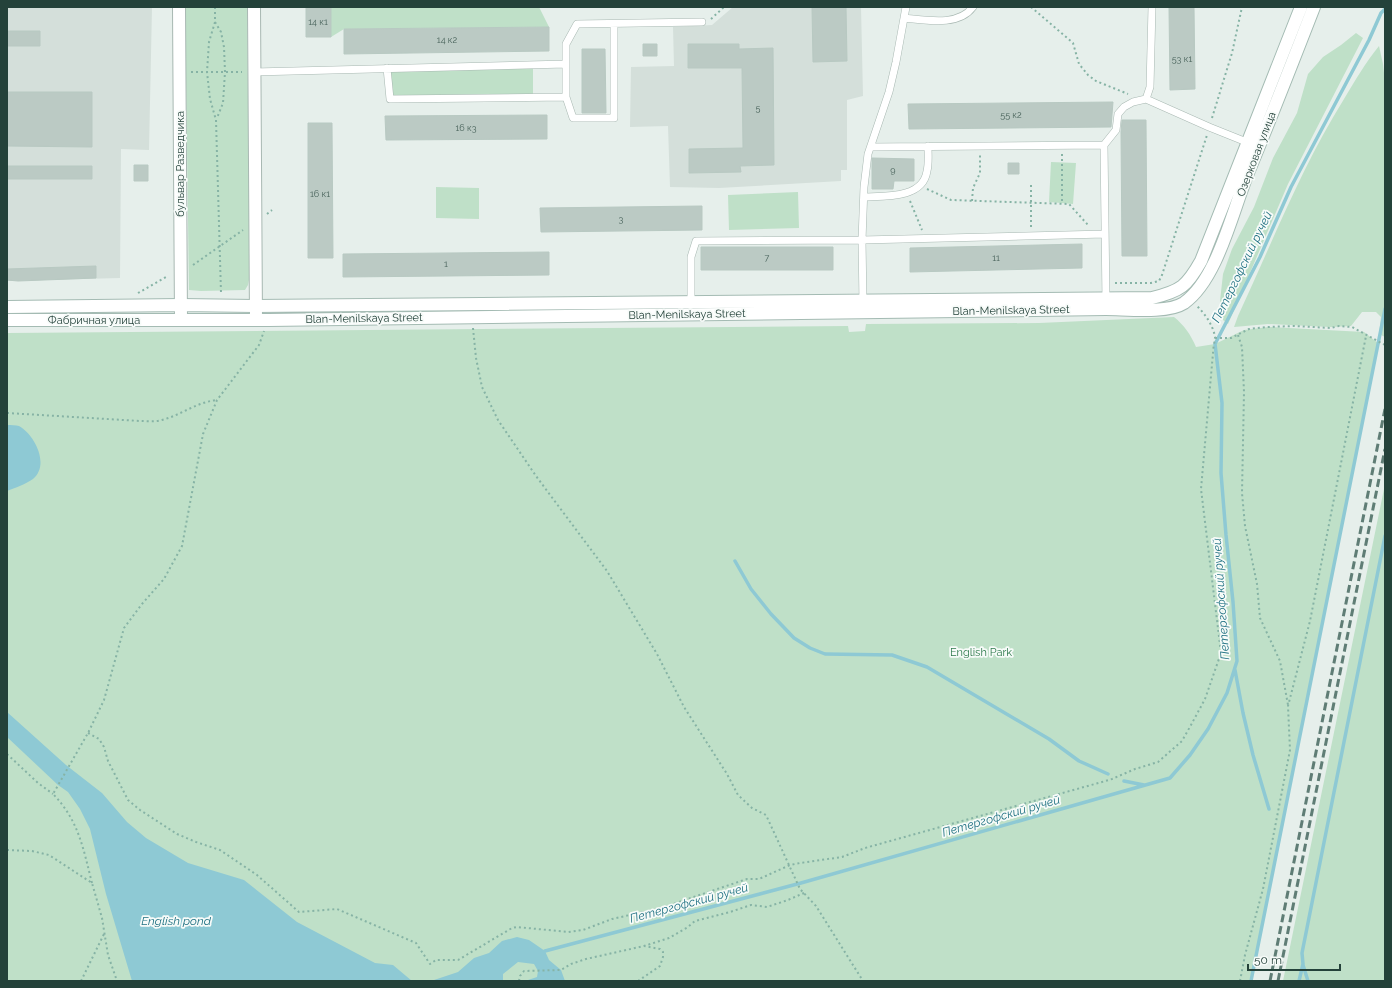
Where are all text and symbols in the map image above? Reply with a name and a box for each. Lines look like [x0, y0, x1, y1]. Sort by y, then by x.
house number: 14 к1 [308, 17, 328, 27]
house number: 14 к2 [437, 35, 458, 45]
house number: 53 к1 [1172, 54, 1192, 64]
house number: 5 [756, 103, 761, 113]
house number: 55 к2 [1000, 110, 1022, 120]
street label: Озерковая улица [1234, 110, 1279, 198]
street label: бульвар Разведчика [174, 111, 187, 217]
house number: 16 к3 [455, 123, 477, 133]
house number: 9 [890, 165, 896, 175]
house number: 16 к1 [310, 189, 330, 199]
water label: Петергофский ручей [1209, 209, 1275, 325]
house number: 3 [619, 214, 624, 224]
house number: 7 [765, 253, 770, 263]
house number: 11 [992, 253, 1000, 263]
house number: 1 [444, 259, 448, 269]
street label: Blan-Menilskaya Street [952, 303, 1070, 318]
street label: Blan-Menilskaya Street [628, 307, 746, 322]
street label: Blan-Menilskaya Street [305, 311, 423, 326]
street label: Фабричная улица [48, 314, 140, 327]
water label: Петергофский ручей [1210, 537, 1232, 660]
park label: English Park [950, 646, 1012, 659]
water label: Петергофский ручей [940, 792, 1062, 840]
water label: Петергофский ручей [628, 880, 750, 926]
water label: English pond [141, 914, 212, 928]
scale bar [1248, 946, 1340, 972]
text: 50 m [1254, 953, 1282, 967]

